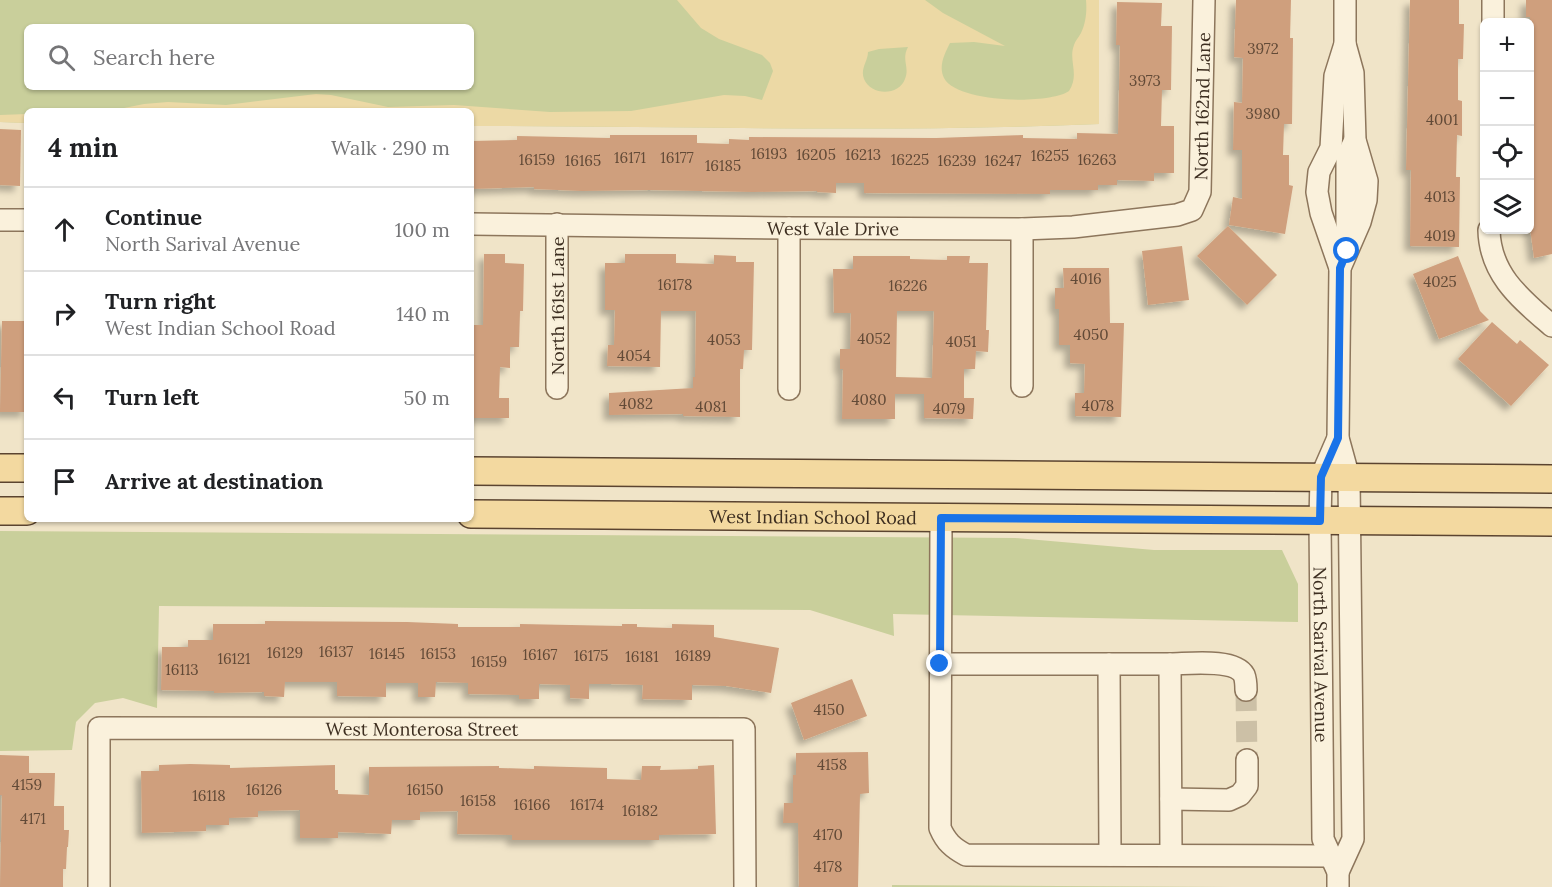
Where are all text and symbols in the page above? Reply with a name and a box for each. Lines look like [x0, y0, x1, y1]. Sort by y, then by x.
map controls [1480, 18, 1534, 234]
button: + [1480, 18, 1534, 72]
search box [24, 24, 474, 90]
street label: North 162nd Lane [1189, 32, 1215, 181]
house number: 3972 [1247, 39, 1279, 58]
icon: search [45, 41, 78, 74]
text: Search here [93, 43, 215, 71]
house number: 3973 [1129, 71, 1161, 90]
button: − [1480, 72, 1534, 126]
house number: 3980 [1246, 104, 1280, 123]
house number: 4001 [1426, 110, 1458, 129]
button: locate [1480, 126, 1534, 180]
text: 4 min [48, 131, 118, 164]
text: Walk · 290 m [331, 135, 450, 160]
house number: 16193 [751, 144, 787, 163]
house number: 16205 [796, 145, 836, 164]
house number: 16213 [845, 145, 881, 164]
house number: 16255 [1031, 146, 1069, 165]
house number: 16171 [614, 148, 646, 167]
house number: 16177 [660, 148, 694, 167]
house number: 16159 [519, 150, 555, 169]
house number: 16225 [891, 150, 929, 169]
house number: 16263 [1077, 150, 1117, 169]
house number: 16165 [565, 151, 601, 170]
house number: 16239 [938, 151, 977, 170]
house number: 16247 [985, 151, 1022, 170]
house number: 16185 [705, 156, 741, 175]
button: layers [1480, 180, 1534, 234]
house number: 4013 [1424, 187, 1456, 206]
text: Continue [105, 203, 202, 231]
icon: ahead [48, 213, 81, 246]
street label: West Vale Drive [767, 216, 899, 240]
text: 100 m [395, 217, 450, 242]
house number: 4019 [1424, 226, 1456, 245]
text: North Sarival Avenue [105, 231, 300, 256]
street label: North 161st Lane [546, 236, 569, 375]
route start [1333, 237, 1359, 263]
house number: 4016 [1070, 269, 1102, 288]
house number: 4025 [1423, 272, 1457, 291]
house number: 16178 [658, 275, 692, 294]
house number: 16226 [889, 276, 927, 295]
text: Turn right [105, 287, 216, 315]
icon: right [48, 297, 81, 330]
text: 140 m [396, 301, 450, 326]
text: West Indian School Road [105, 315, 336, 340]
house number: 4050 [1074, 325, 1108, 344]
house number: 4052 [857, 329, 891, 348]
house number: 4053 [707, 330, 741, 349]
house number: 4051 [945, 332, 977, 351]
house number: 4054 [617, 346, 651, 365]
icon: left [48, 381, 81, 414]
text: Turn left [105, 383, 199, 411]
text: 50 m [404, 385, 450, 410]
house number: 4080 [851, 390, 887, 409]
house number: 4082 [619, 394, 653, 413]
house number: 4078 [1082, 396, 1114, 415]
house number: 4081 [695, 397, 727, 416]
house number: 4079 [933, 399, 965, 418]
icon: arrive [48, 465, 81, 498]
text: Arrive at destination [105, 467, 323, 495]
street label: West Indian School Road [709, 504, 917, 529]
street label: North Sarival Avenue [1309, 566, 1334, 743]
house number: 16137 [319, 642, 353, 661]
house number: 16129 [267, 643, 303, 662]
house number: 16145 [369, 644, 405, 663]
house number: 16153 [420, 644, 456, 663]
house number: 16167 [522, 645, 558, 664]
house number: 16175 [574, 646, 608, 665]
house number: 16189 [675, 646, 711, 665]
house number: 16181 [625, 647, 659, 666]
house number: 16121 [217, 649, 251, 668]
route end [926, 650, 952, 676]
house number: 16159 [471, 652, 507, 671]
house number: 16113 [165, 660, 199, 679]
house number: 4150 [813, 700, 845, 719]
street label: West Monterosa Street [325, 717, 519, 740]
house number: 4158 [817, 755, 847, 774]
house number: 4159 [12, 775, 42, 794]
house number: 16126 [246, 780, 282, 799]
house number: 16150 [406, 780, 444, 799]
house number: 16118 [192, 786, 226, 805]
house number: 16158 [460, 791, 496, 810]
house number: 16166 [514, 795, 550, 814]
house number: 16174 [570, 795, 604, 814]
house number: 16182 [622, 801, 658, 820]
house number: 4171 [20, 809, 46, 828]
house number: 4170 [813, 825, 843, 844]
house number: 4178 [814, 857, 842, 876]

